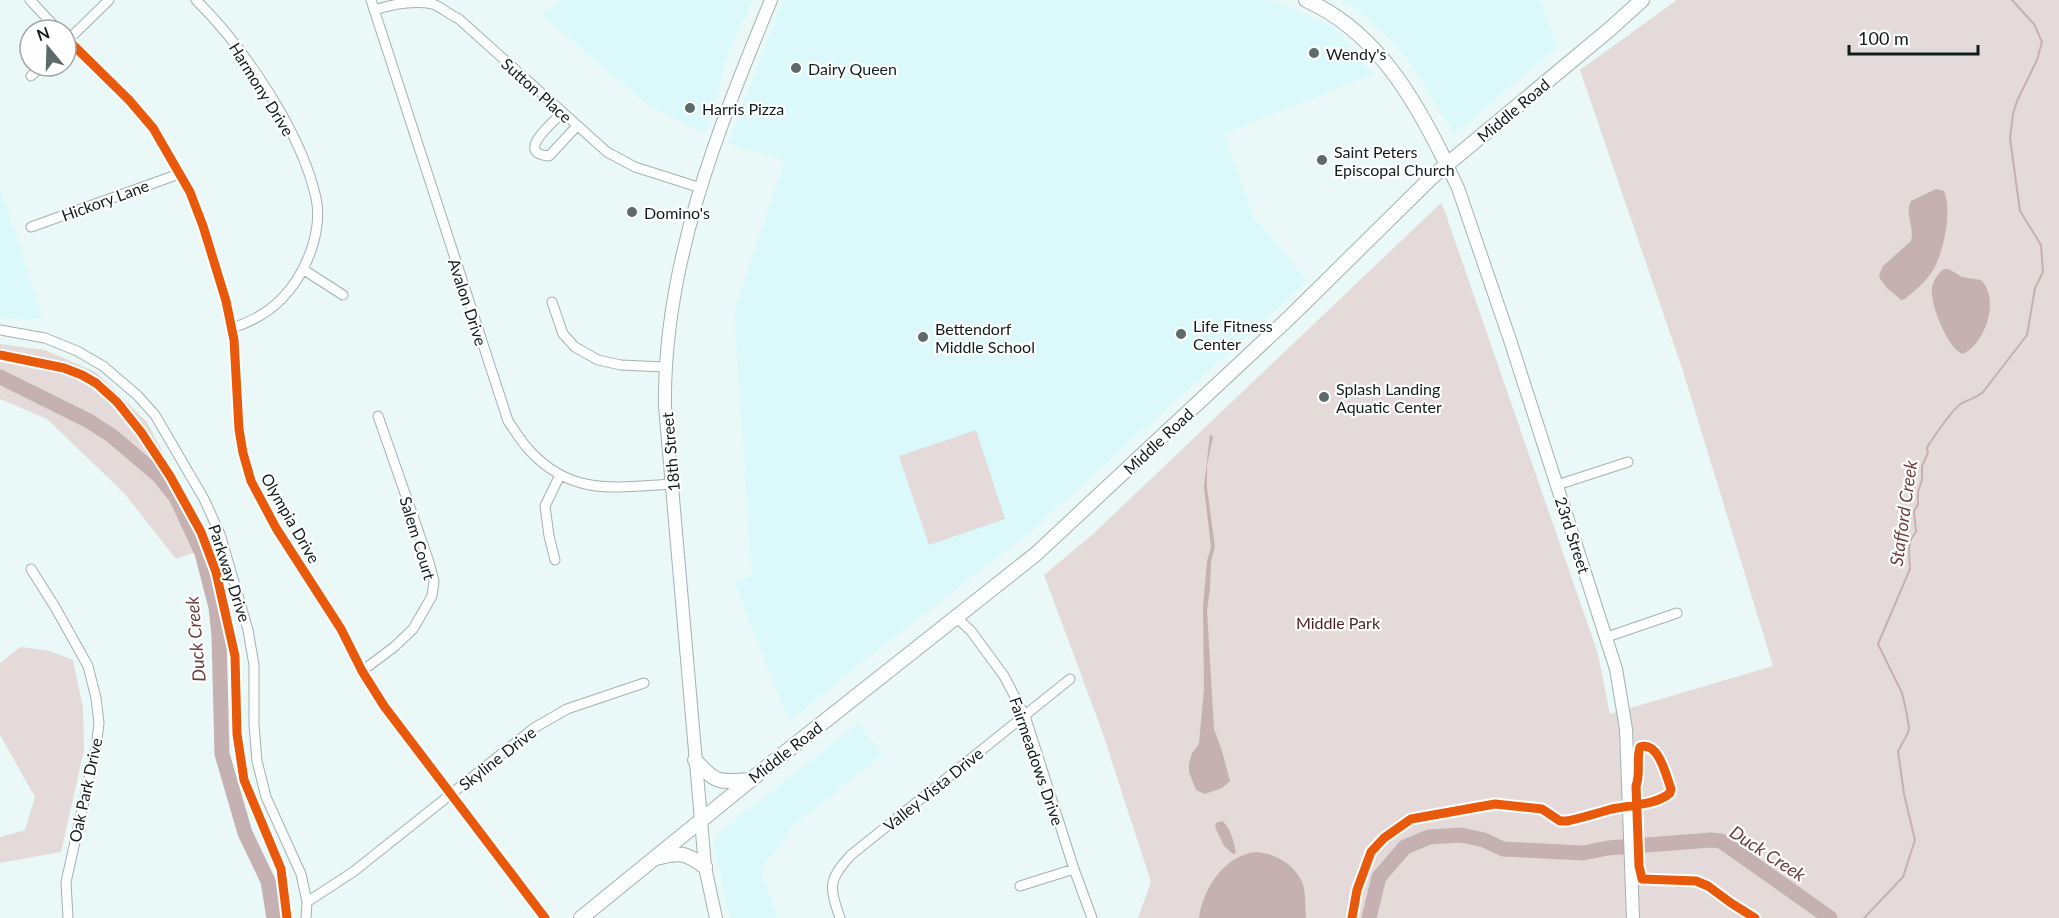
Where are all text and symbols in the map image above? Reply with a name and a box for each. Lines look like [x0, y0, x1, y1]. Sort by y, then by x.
north arrow [18, 18, 78, 78]
scale bar [1849, 18, 1978, 56]
text: N [34, 22, 52, 44]
text: 100 m [1858, 27, 1909, 49]
street label: Harmony Drive [226, 39, 298, 139]
place label: Wendy's [1326, 44, 1386, 63]
marker: Wendy's [1307, 46, 1321, 60]
street label: Sutton Place [498, 54, 576, 126]
place label: Dairy Queen [808, 59, 897, 78]
marker: Dairy Queen [789, 61, 803, 75]
street label: Middle Road [1473, 74, 1553, 146]
place label: Harris Pizza [702, 99, 784, 118]
marker: Harris Pizza [683, 101, 697, 115]
place label: Saint Peters Episcopal Church [1334, 142, 1455, 179]
marker: Saint Peters Episcopal Church [1315, 153, 1329, 167]
street label: Hickory Lane [59, 175, 151, 225]
place label: Domino's [644, 203, 710, 222]
marker: Domino's [625, 205, 639, 219]
street label: Avalon Drive [445, 256, 491, 348]
place label: Life Fitness Center [1193, 316, 1273, 353]
place label: Bettendorf Middle School [935, 319, 1035, 356]
marker: Life Fitness Center [1174, 327, 1188, 341]
marker: Bettendorf Middle School [916, 330, 930, 344]
place label: Splash Landing Aquatic Center [1336, 379, 1442, 416]
marker: Splash Landing Aquatic Center [1317, 390, 1331, 404]
street label: Middle Road [1119, 404, 1197, 478]
street label: 18th Street [657, 411, 683, 492]
water label: Stafford Creek [1885, 458, 1921, 567]
street label: Olympia Drive [258, 470, 324, 566]
street label: Salem Court [396, 494, 440, 582]
street label: 23rd Street [1552, 494, 1594, 576]
street label: Parkway Drive [205, 522, 255, 624]
water label: Duck Creek [180, 595, 210, 683]
park label: Middle Park [1296, 613, 1381, 632]
street label: Fairmeadows Drive [1006, 694, 1068, 828]
street label: Middle Road [744, 717, 826, 787]
street label: Skyline Drive [455, 722, 539, 794]
street label: Oak Park Drive [65, 736, 105, 844]
street label: Valley Vista Drive [879, 743, 987, 835]
water label: Duck Creek [1726, 820, 1810, 886]

